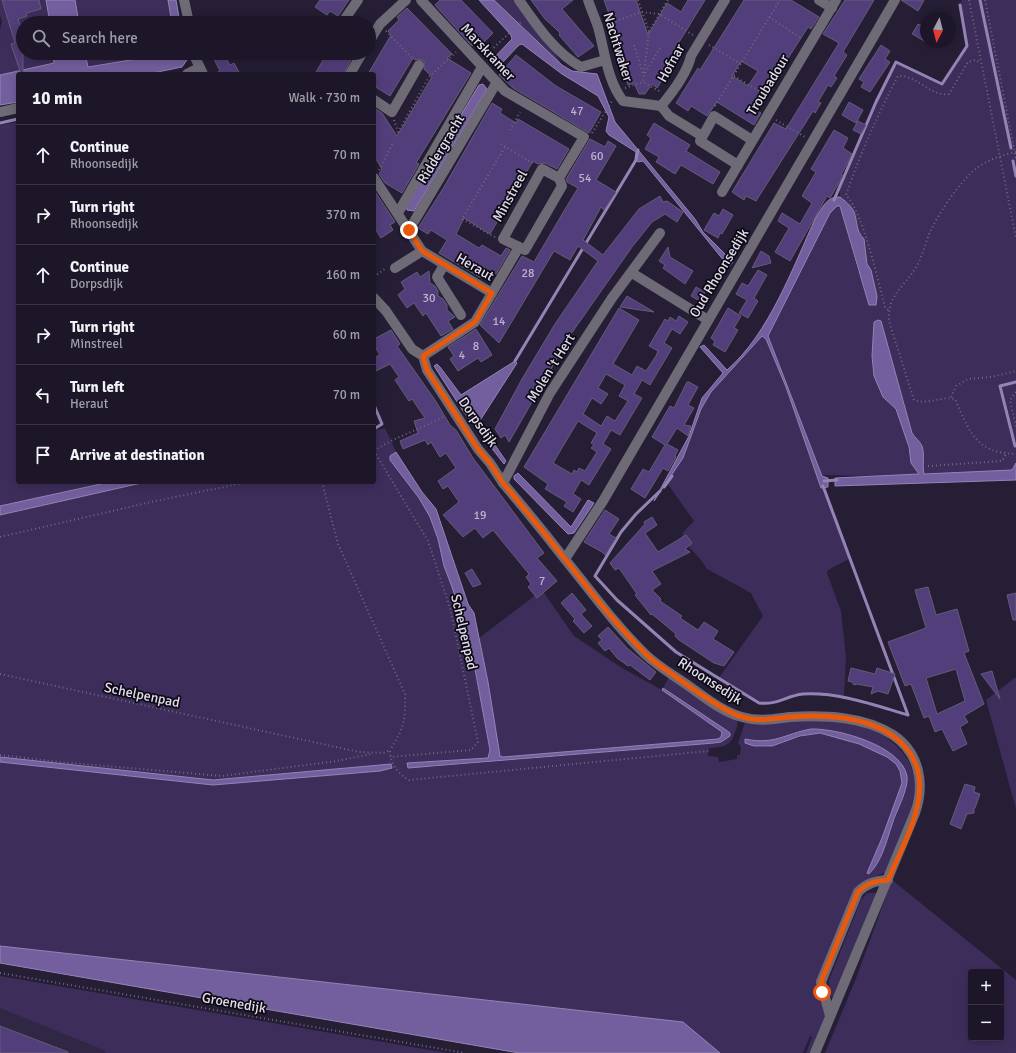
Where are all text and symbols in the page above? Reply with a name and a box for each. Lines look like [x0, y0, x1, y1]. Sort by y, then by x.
street label: Nachtwaker [599, 10, 637, 85]
north arrow [920, 12, 956, 48]
search box [16, 16, 376, 60]
street label: Marskramer [457, 20, 519, 85]
icon: search [30, 27, 52, 49]
text: Search here [62, 29, 138, 47]
street label: Hofnar [654, 40, 689, 85]
street label: Troubadour [743, 51, 793, 119]
text: 10 min [32, 88, 82, 109]
text: Walk · 730 m [289, 90, 360, 106]
house number: 47 [571, 104, 583, 119]
street label: Riddergracht [414, 111, 468, 187]
text: Continue [70, 138, 129, 156]
icon: ahead [32, 144, 54, 166]
text: 70 m [333, 147, 360, 163]
house number: 60 [591, 149, 603, 164]
text: Rhoonsedijk [70, 156, 138, 172]
street label: Minstreel [489, 167, 531, 225]
house number: 54 [579, 171, 592, 186]
text: Turn right [70, 198, 135, 216]
icon: right [32, 204, 54, 226]
text: 370 m [326, 207, 360, 223]
text: Rhoonsedijk [70, 216, 138, 232]
route end [400, 221, 418, 239]
street label: Oud Rhoonsedijk [686, 225, 752, 321]
street label: Heraut [453, 249, 497, 285]
text: Continue [70, 258, 129, 276]
icon: ahead [32, 264, 54, 286]
house number: 28 [522, 266, 534, 281]
text: 160 m [326, 267, 360, 283]
text: Dorpsdijk [70, 276, 123, 292]
house number: 30 [423, 291, 435, 306]
house number: 14 [493, 314, 506, 329]
text: Turn right [70, 318, 135, 336]
icon: right [32, 324, 54, 346]
text: 60 m [333, 327, 360, 343]
street label: Molen 't Hert [523, 330, 579, 406]
text: Minstreel [70, 336, 123, 352]
house number: 8 [473, 339, 479, 354]
house number: 4 [459, 348, 466, 363]
text: Turn left [70, 378, 124, 396]
icon: left [32, 384, 54, 406]
text: 70 m [333, 387, 360, 403]
street label: Dorpsdijk [455, 394, 501, 450]
text: Heraut [70, 396, 108, 412]
icon: arrive [32, 444, 54, 466]
text: Arrive at destination [70, 446, 205, 464]
house number: 19 [474, 508, 486, 523]
house number: 7 [539, 574, 545, 589]
street label: Schelpenpad [447, 593, 481, 671]
street label: Rhoonsedijk [675, 654, 745, 708]
street label: Schelpenpad [103, 679, 181, 711]
map controls [968, 969, 1004, 1041]
button: + [968, 969, 1004, 1005]
route start [813, 983, 831, 1001]
street label: Groenedijk [201, 989, 267, 1017]
button: − [968, 1005, 1004, 1041]

